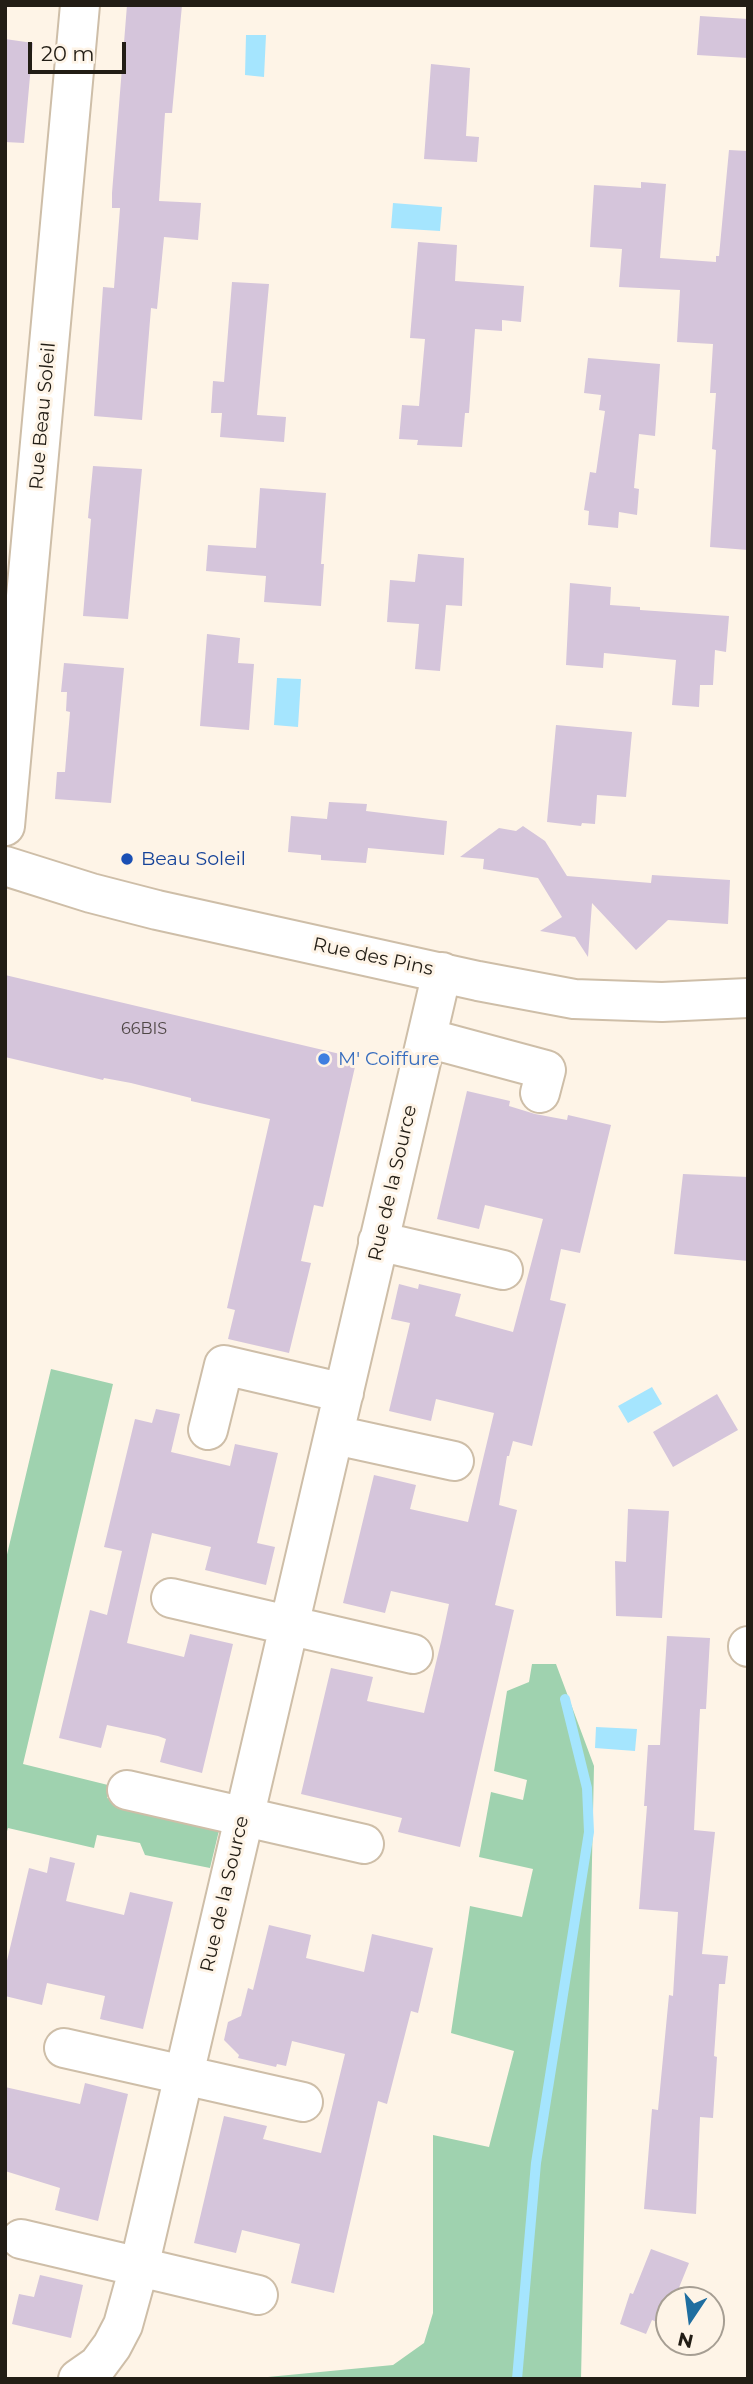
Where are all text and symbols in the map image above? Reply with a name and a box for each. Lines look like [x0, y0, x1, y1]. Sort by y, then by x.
scale bar [32, 28, 130, 72]
text: 20 m [41, 41, 95, 66]
street label: Rue Beau Soleil [25, 341, 61, 491]
place label: Beau Soleil [141, 848, 246, 870]
marker: Beau Soleil [119, 851, 135, 867]
street label: Rue des Pins [311, 933, 435, 981]
house number: 66BIS [121, 1019, 167, 1039]
place label: M' Coiffure [338, 1048, 440, 1070]
marker: M' Coiffure [316, 1051, 332, 1067]
street label: Rue de la Source [364, 1103, 422, 1263]
street label: Rue de la Source [196, 1814, 254, 1974]
north arrow [655, 2286, 725, 2356]
text: N [676, 2327, 696, 2353]

